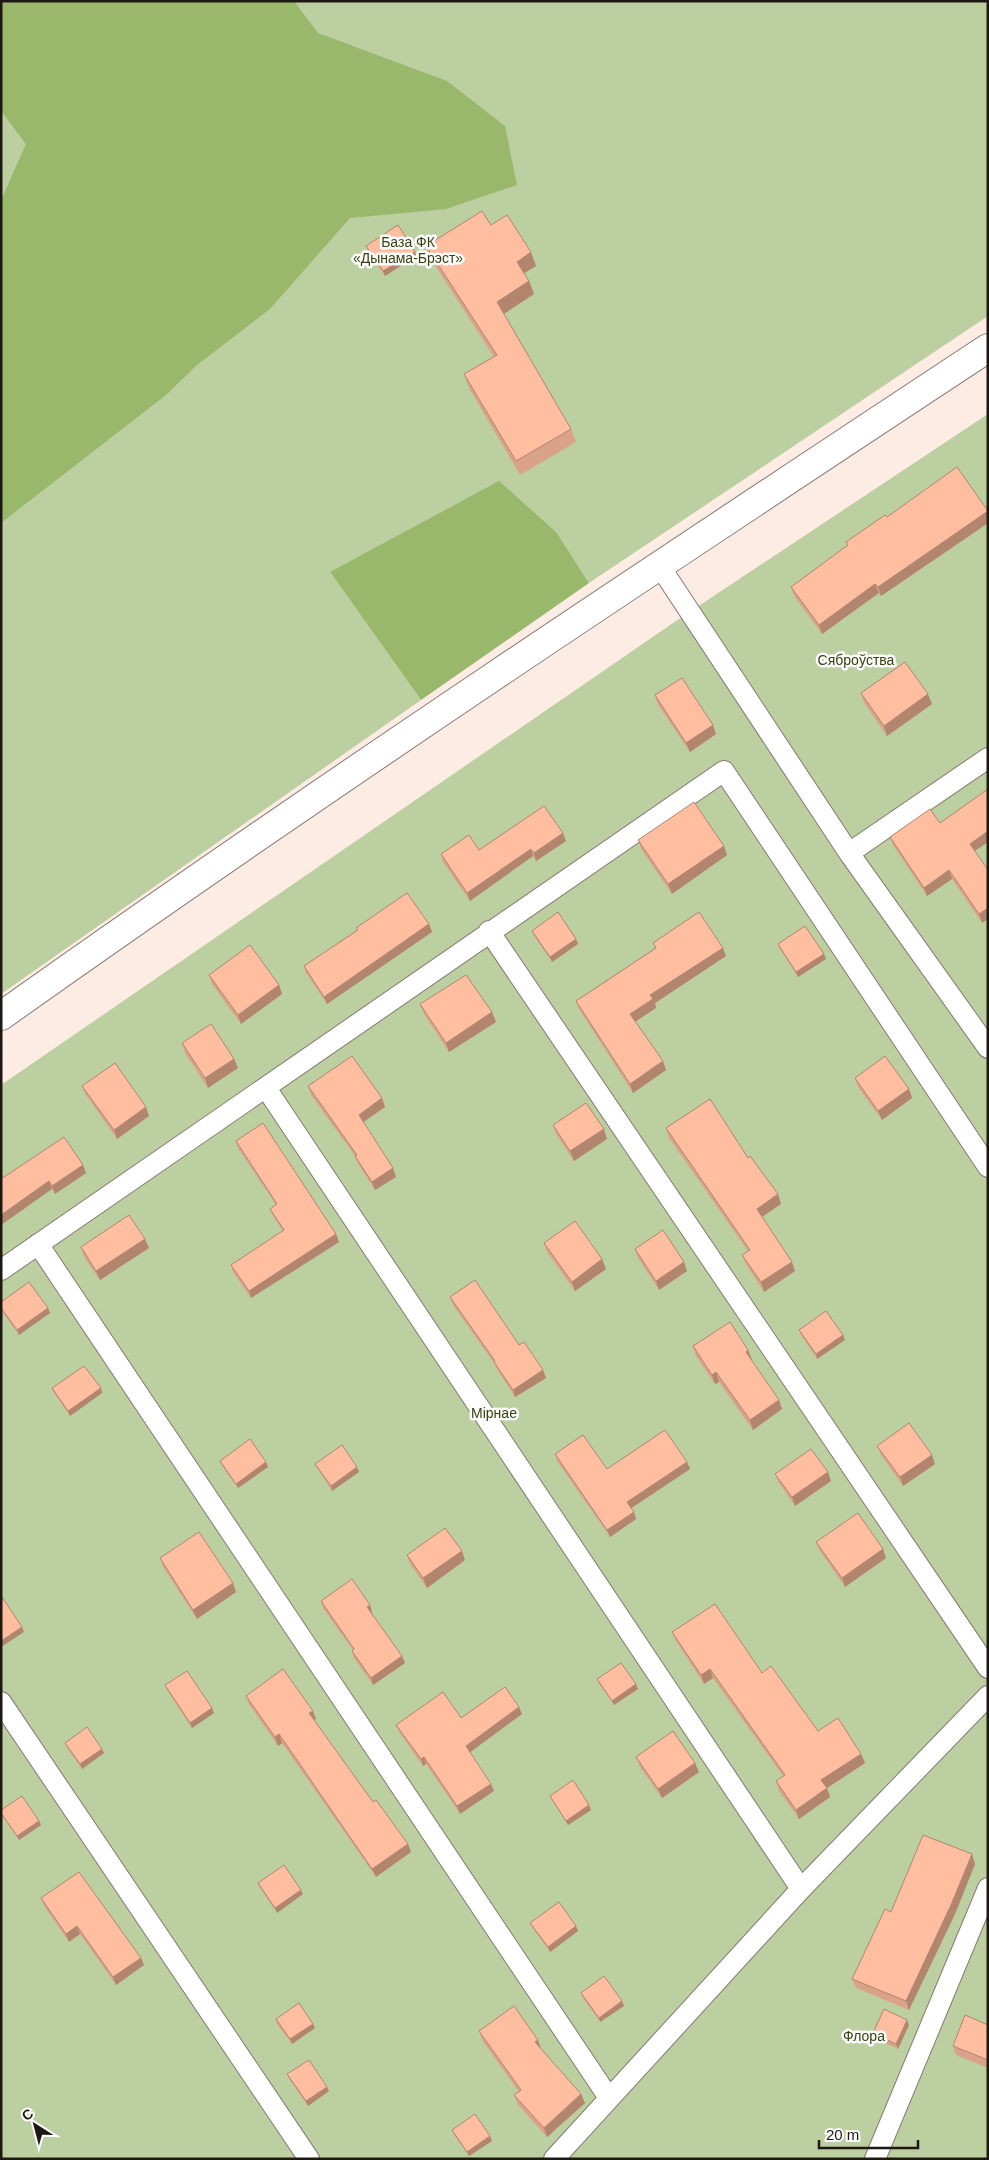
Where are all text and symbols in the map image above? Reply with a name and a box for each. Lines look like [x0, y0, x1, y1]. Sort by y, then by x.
park label: База ФК «Дынама-Брэст» [353, 234, 463, 266]
park label: Сяброўства [818, 652, 895, 668]
park label: Мірнае [471, 1405, 517, 1421]
park label: Флора [843, 2028, 885, 2044]
north arrow [10, 2100, 60, 2150]
text: С [19, 2105, 36, 2124]
scale bar [819, 2118, 918, 2150]
text: 20 m [826, 2126, 859, 2143]

